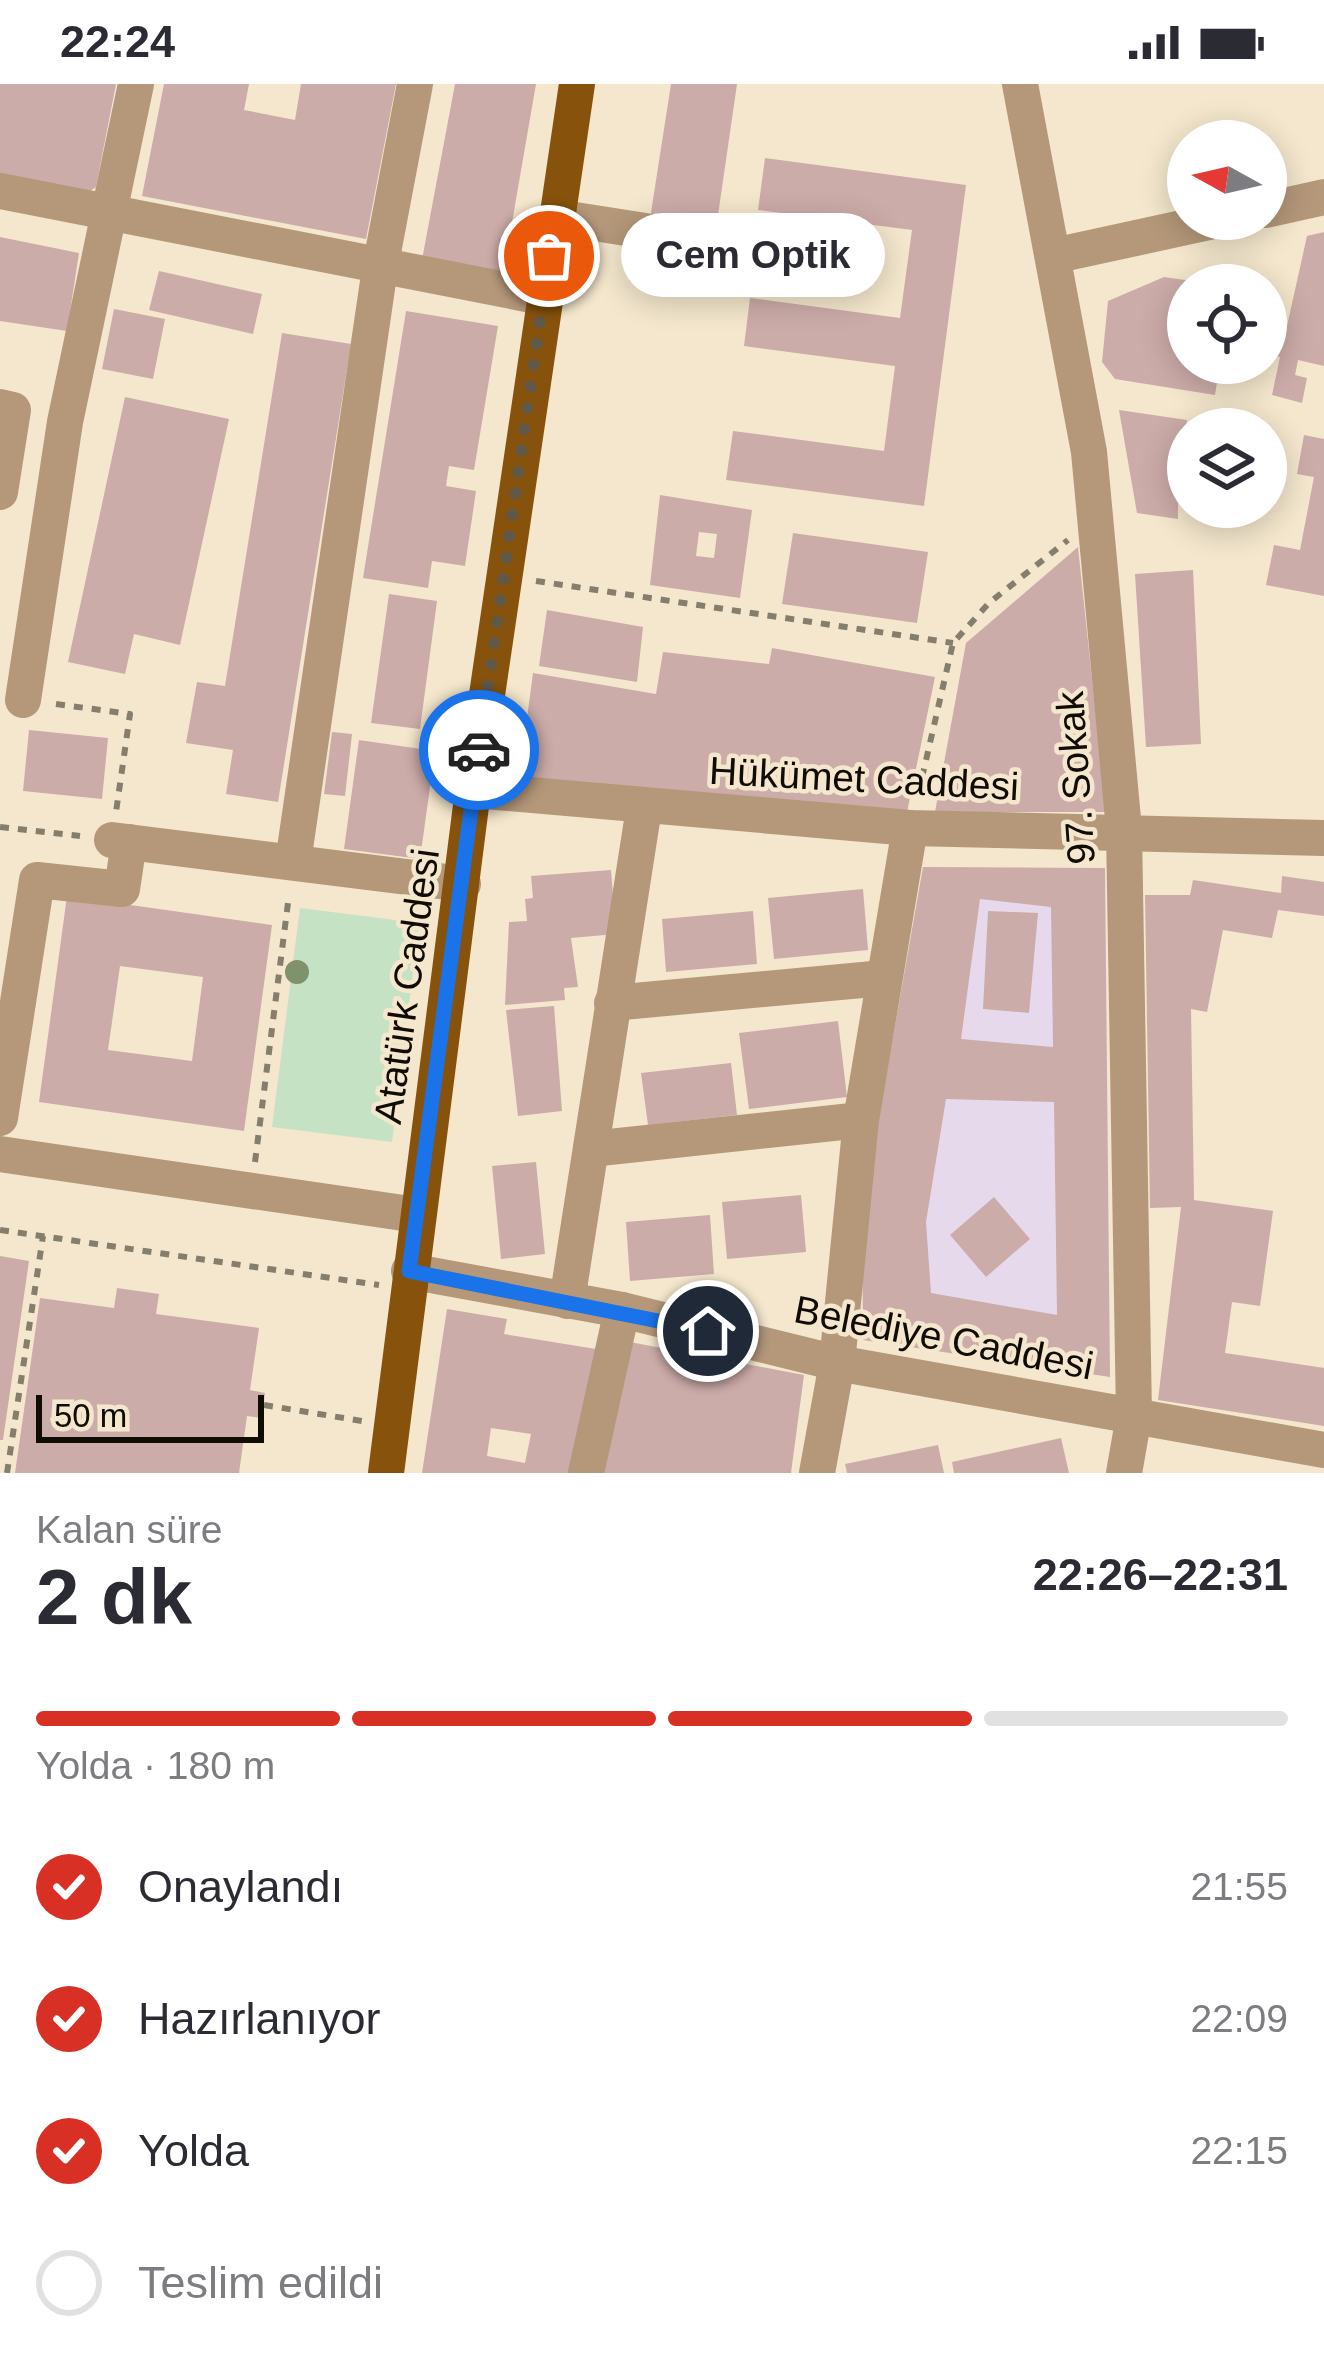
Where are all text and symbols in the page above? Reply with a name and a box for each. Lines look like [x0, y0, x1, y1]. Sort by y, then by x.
text: 22:24 [60, 16, 175, 67]
north arrow [1167, 120, 1287, 240]
map controls [1167, 120, 1287, 528]
pin [498, 205, 600, 307]
callout: Cem Optik [621, 214, 885, 298]
icon: bag [516, 223, 582, 289]
text: Cem Optik [655, 233, 851, 276]
button: locate [1167, 264, 1287, 384]
button: layers [1167, 408, 1287, 528]
street label: 97. Sokak [1048, 689, 1103, 866]
courier [419, 690, 539, 810]
icon: car [446, 717, 512, 783]
street label: Hükümet Caddesi [708, 749, 1020, 808]
street label: Atatürk Caddesi [366, 846, 447, 1126]
pin [657, 1280, 759, 1382]
street label: Belediye Caddesi [791, 1287, 1097, 1388]
icon: home [675, 1298, 741, 1364]
scale bar [36, 1389, 264, 1442]
text: 50 m [54, 1397, 127, 1434]
text: Kalan süre [36, 1508, 222, 1551]
text: 22:26–22:31 [1033, 1549, 1288, 1600]
text: 2 dk [36, 1553, 192, 1641]
text: Yolda · 180 m [36, 1744, 275, 1787]
icon: check [36, 1854, 102, 1920]
text: Onaylandı [138, 1861, 343, 1912]
text: 21:55 [1190, 1865, 1288, 1908]
icon: check [36, 1986, 102, 2052]
text: Hazırlanıyor [138, 1993, 381, 2044]
text: 22:09 [1190, 1997, 1288, 2040]
icon: check [36, 2118, 102, 2184]
text: Yolda [138, 2125, 249, 2176]
text: 22:15 [1190, 2129, 1288, 2172]
text: Teslim edildi [138, 2257, 383, 2308]

